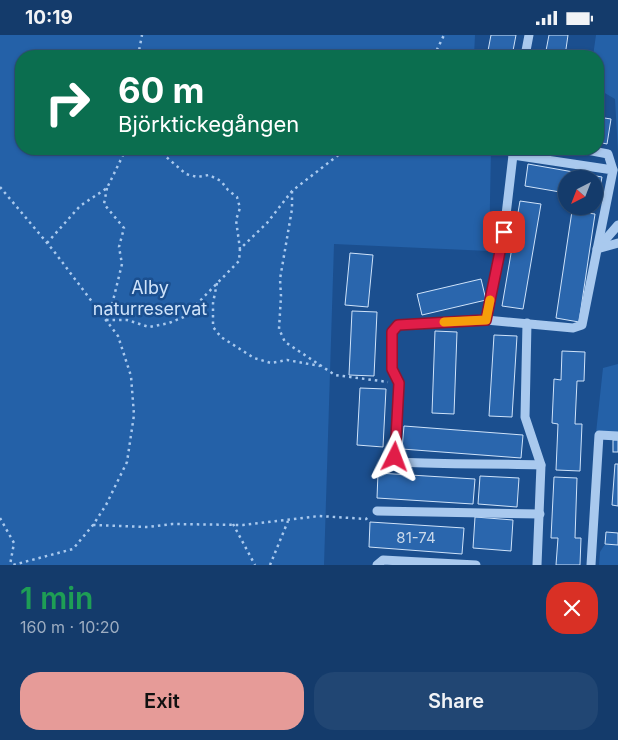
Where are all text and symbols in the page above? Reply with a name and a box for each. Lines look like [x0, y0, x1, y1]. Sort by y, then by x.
text: 10:19 [25, 6, 73, 29]
text: 60 m [118, 69, 205, 111]
icon: right [35, 70, 100, 135]
text: Björktickegången [118, 111, 299, 137]
north arrow [558, 170, 602, 215]
map controls [558, 170, 603, 215]
pin [483, 211, 525, 253]
icon: arrive [490, 218, 518, 246]
park label: Alby naturreservat [93, 277, 207, 319]
position arrow [368, 430, 420, 482]
house number: 81-74 [396, 528, 436, 547]
text: 1 min [20, 580, 93, 616]
button: close [546, 582, 598, 634]
text: 160 m · 10:20 [20, 617, 120, 637]
button: Exit [20, 672, 304, 730]
button: Share [314, 672, 598, 730]

